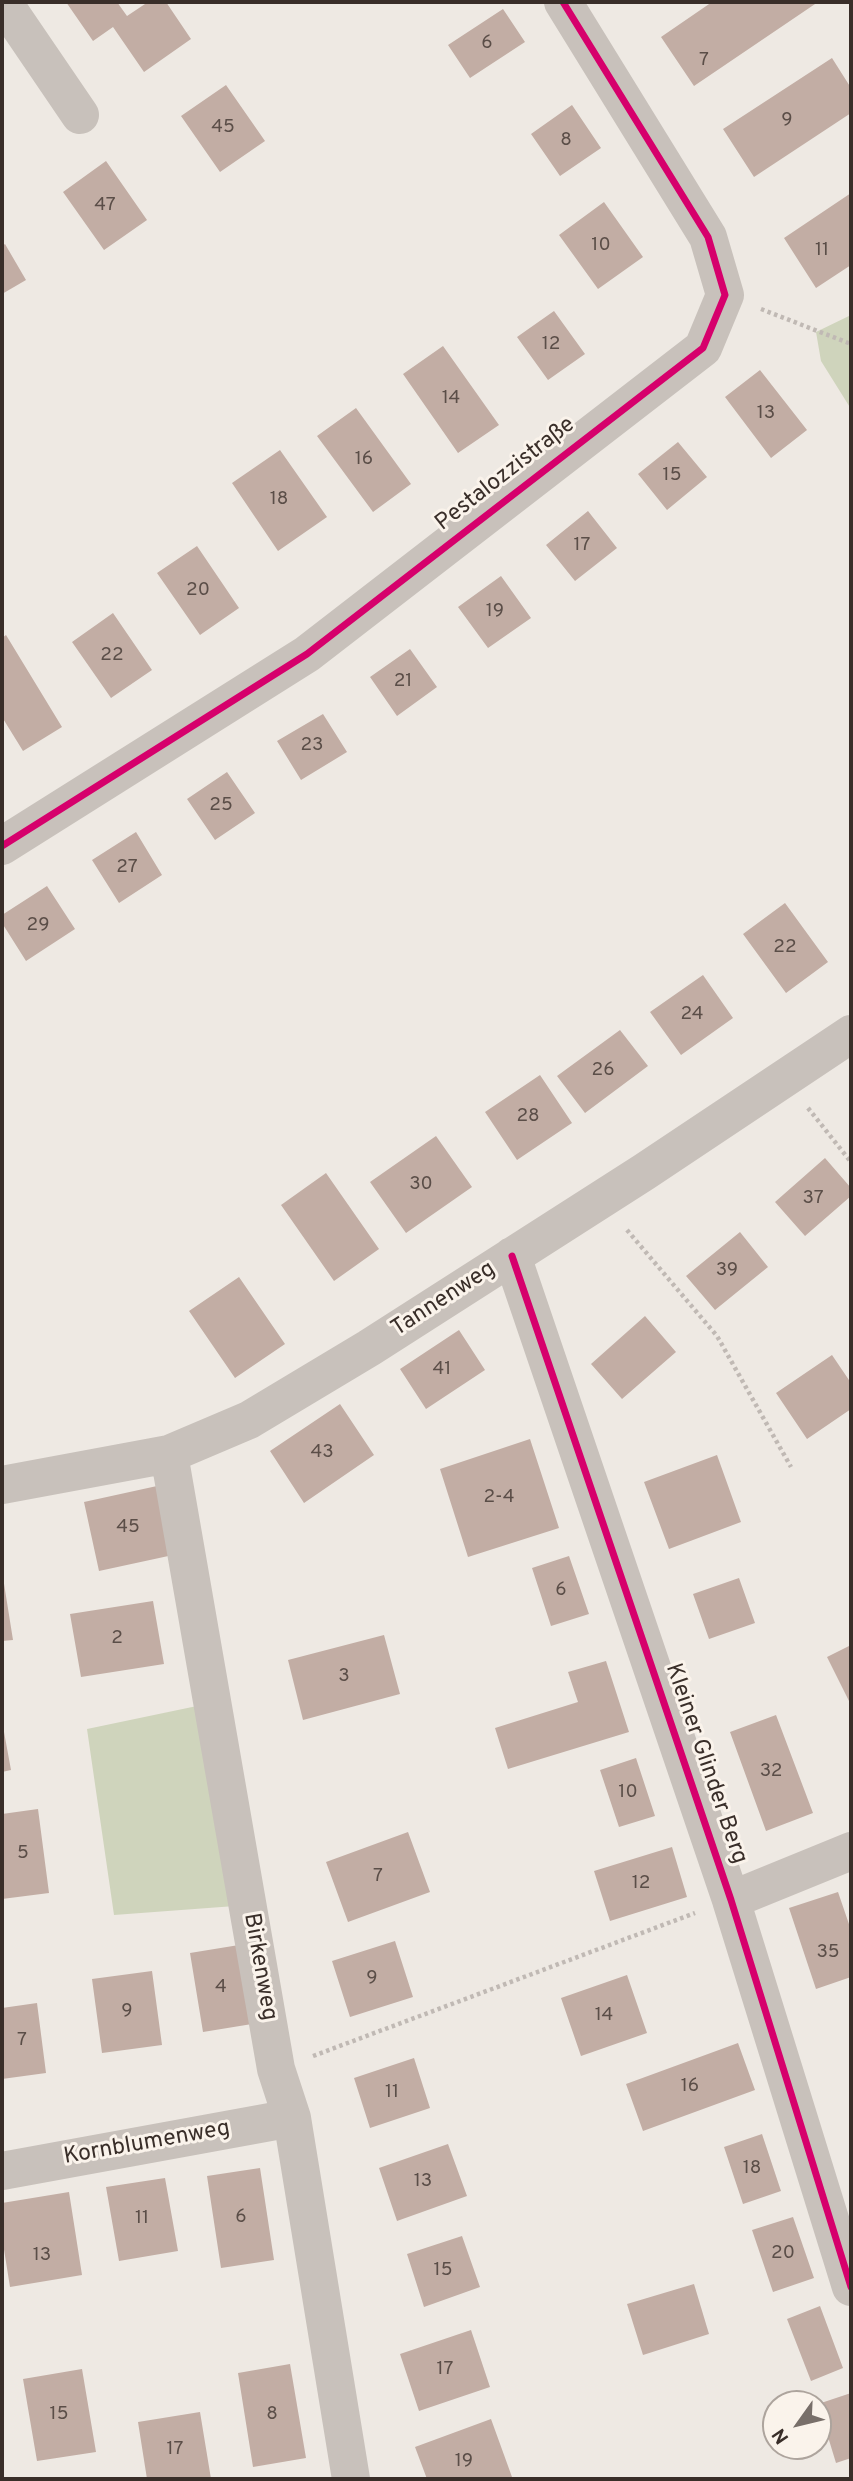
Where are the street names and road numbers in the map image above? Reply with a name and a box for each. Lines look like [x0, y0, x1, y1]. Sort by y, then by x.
street label: Pestalozzistraße [431, 412, 581, 538]
street label: Tannenweg [387, 1256, 501, 1344]
street label: Kleiner Glinder Berg [658, 1660, 752, 1868]
street label: Birkenweg [236, 1911, 282, 2023]
street label: Kornblumenweg [62, 2116, 232, 2172]

